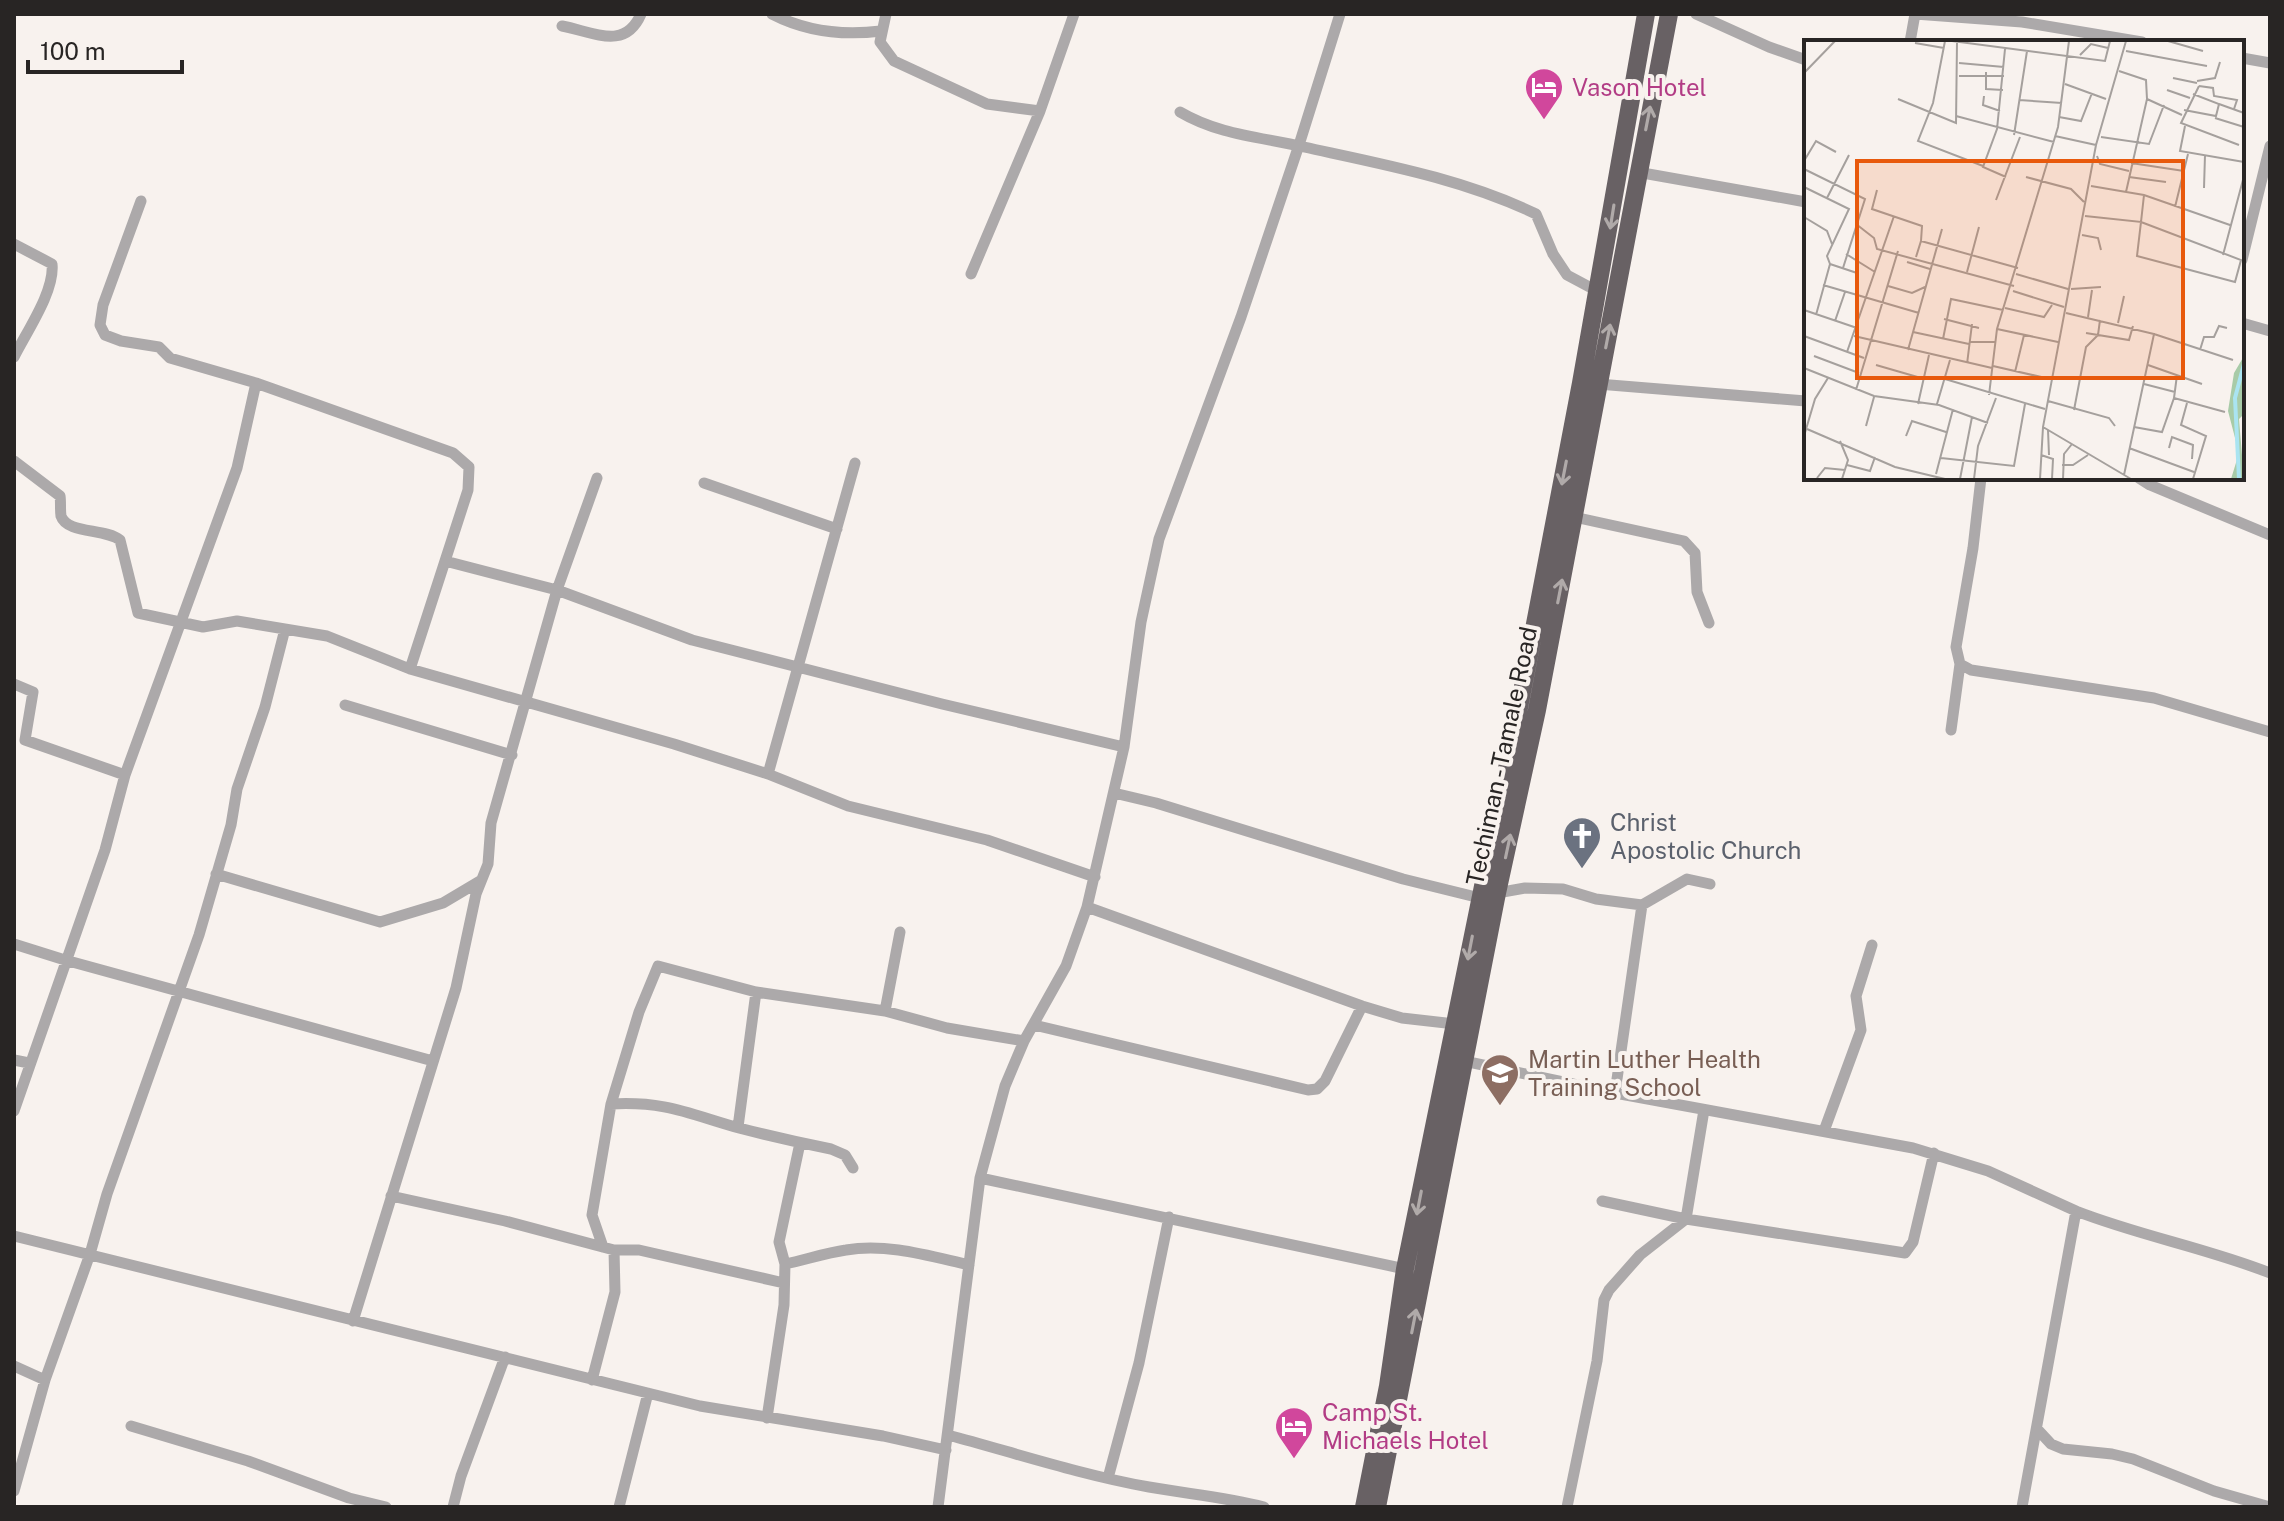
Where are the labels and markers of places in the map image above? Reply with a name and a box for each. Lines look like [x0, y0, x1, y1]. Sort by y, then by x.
hotel icon: Vason Hotel [1523, 66, 1565, 121]
place label: Vason Hotel [1572, 73, 1707, 101]
place label: Christ Apostolic Church [1610, 808, 1801, 864]
church icon: Christ Apostolic Church [1561, 815, 1603, 870]
place label: Martin Luther Health Training School [1528, 1045, 1761, 1101]
school or university icon: Martin Luther Health Training School [1479, 1052, 1521, 1107]
place label: Camp St. Michaels Hotel [1322, 1398, 1489, 1454]
hotel icon: Camp St. Michaels Hotel [1273, 1405, 1315, 1460]

